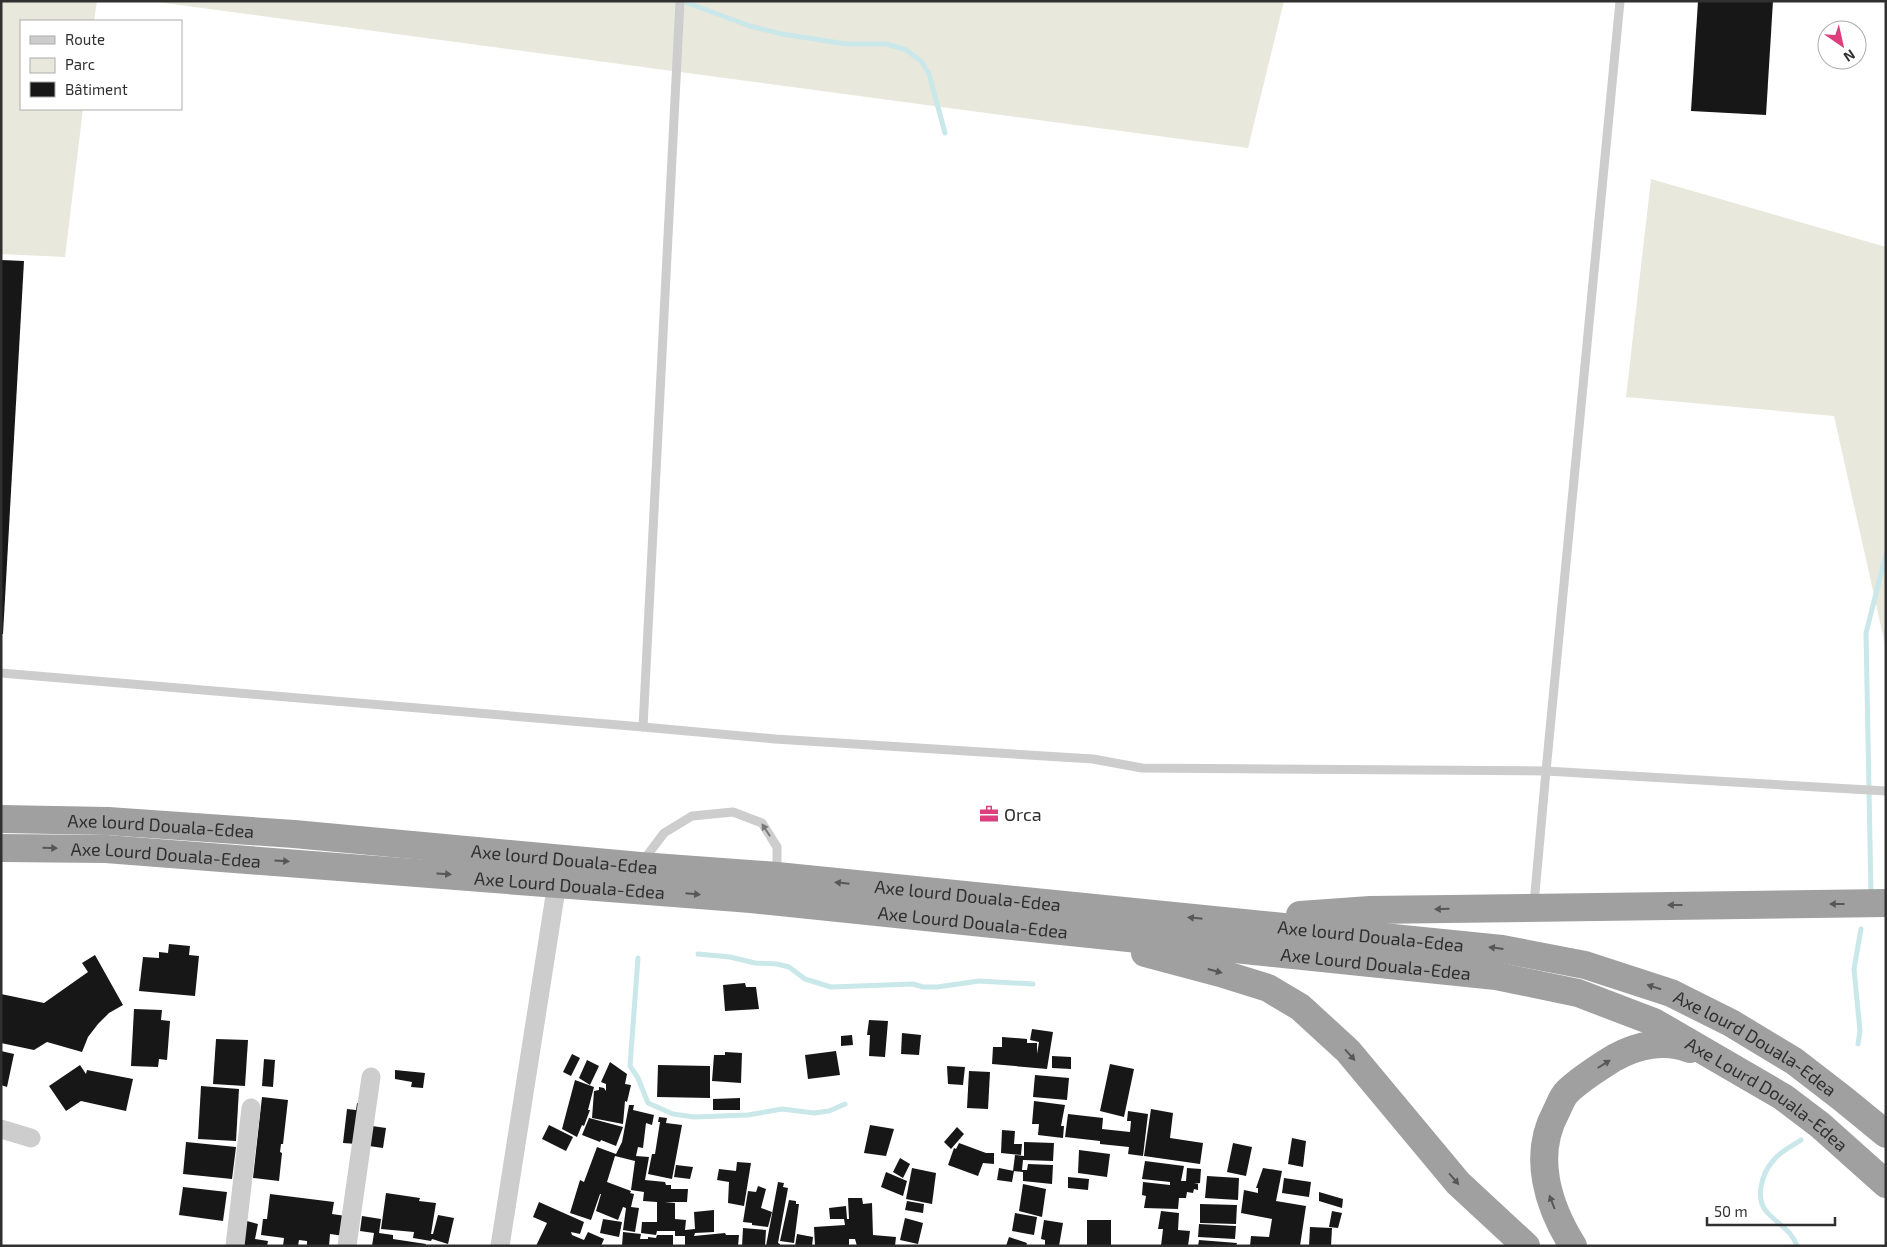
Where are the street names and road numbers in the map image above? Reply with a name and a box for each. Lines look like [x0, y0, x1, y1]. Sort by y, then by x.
street label: Axe lourd Douala-Edea [67, 809, 255, 842]
street label: Axe Lourd Douala-Edea [70, 838, 262, 872]
street label: Axe lourd Douala-Edea [470, 839, 658, 878]
street label: Axe Lourd Douala-Edea [474, 867, 666, 903]
street label: Axe lourd Douala-Edea [874, 875, 1062, 916]
street label: Axe Lourd Douala-Edea [877, 901, 1069, 943]
street label: Axe lourd Douala-Edea [1276, 915, 1465, 956]
street label: Axe Lourd Douala-Edea [1280, 943, 1472, 984]
street label: Axe lourd Douala-Edea [1670, 985, 1841, 1101]
street label: Axe Lourd Douala-Edea [1682, 1032, 1853, 1156]

